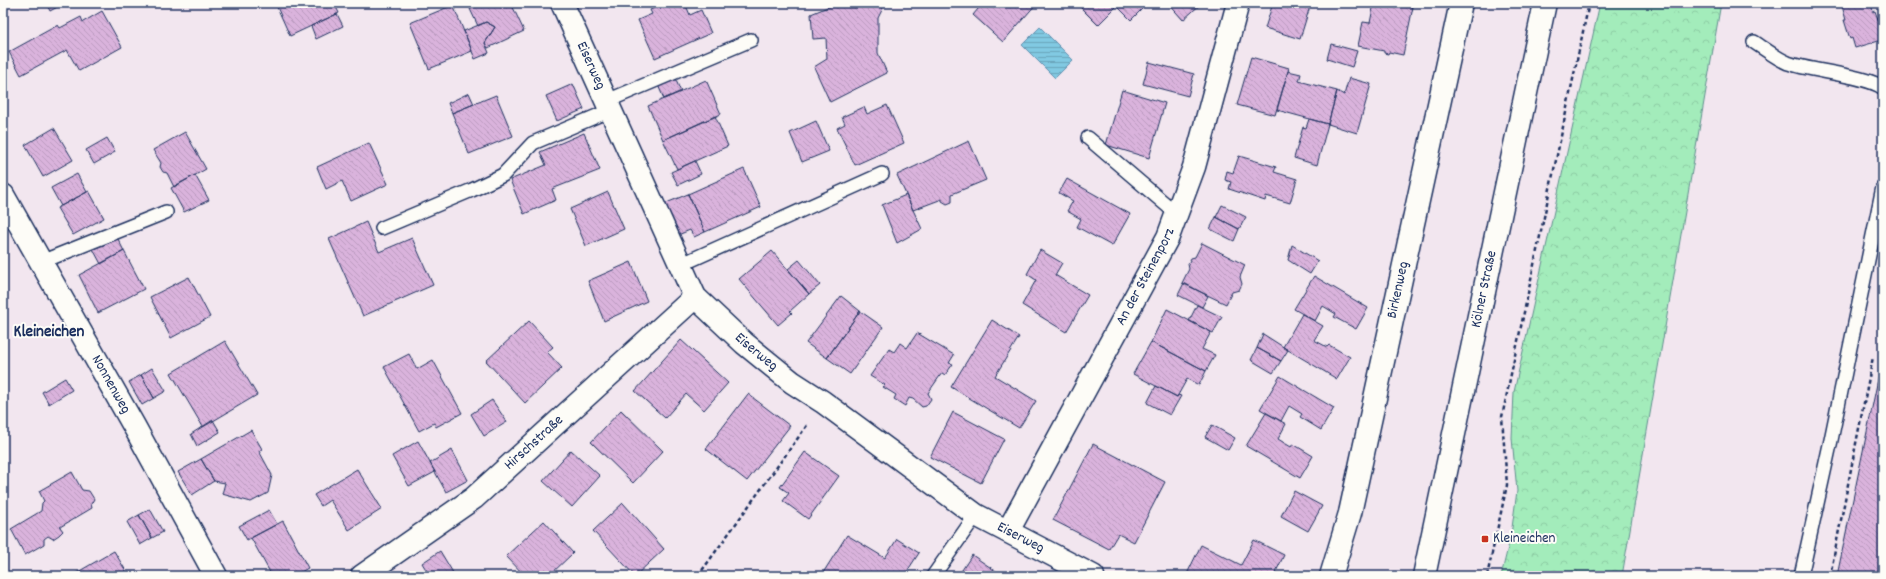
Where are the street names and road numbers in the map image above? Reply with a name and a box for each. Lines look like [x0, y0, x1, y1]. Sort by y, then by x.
street label: Eiserweg [570, 38, 611, 94]
street label: An der Steinenporz [1111, 225, 1181, 330]
street label: Kölner Straße [1466, 248, 1503, 330]
street label: Birkenweg [1382, 259, 1415, 321]
street label: Eiserweg [729, 328, 782, 377]
street label: Nonnenweg [85, 351, 136, 418]
street label: Hirschstraße [500, 410, 569, 476]
street label: Eiserweg [993, 517, 1048, 560]

